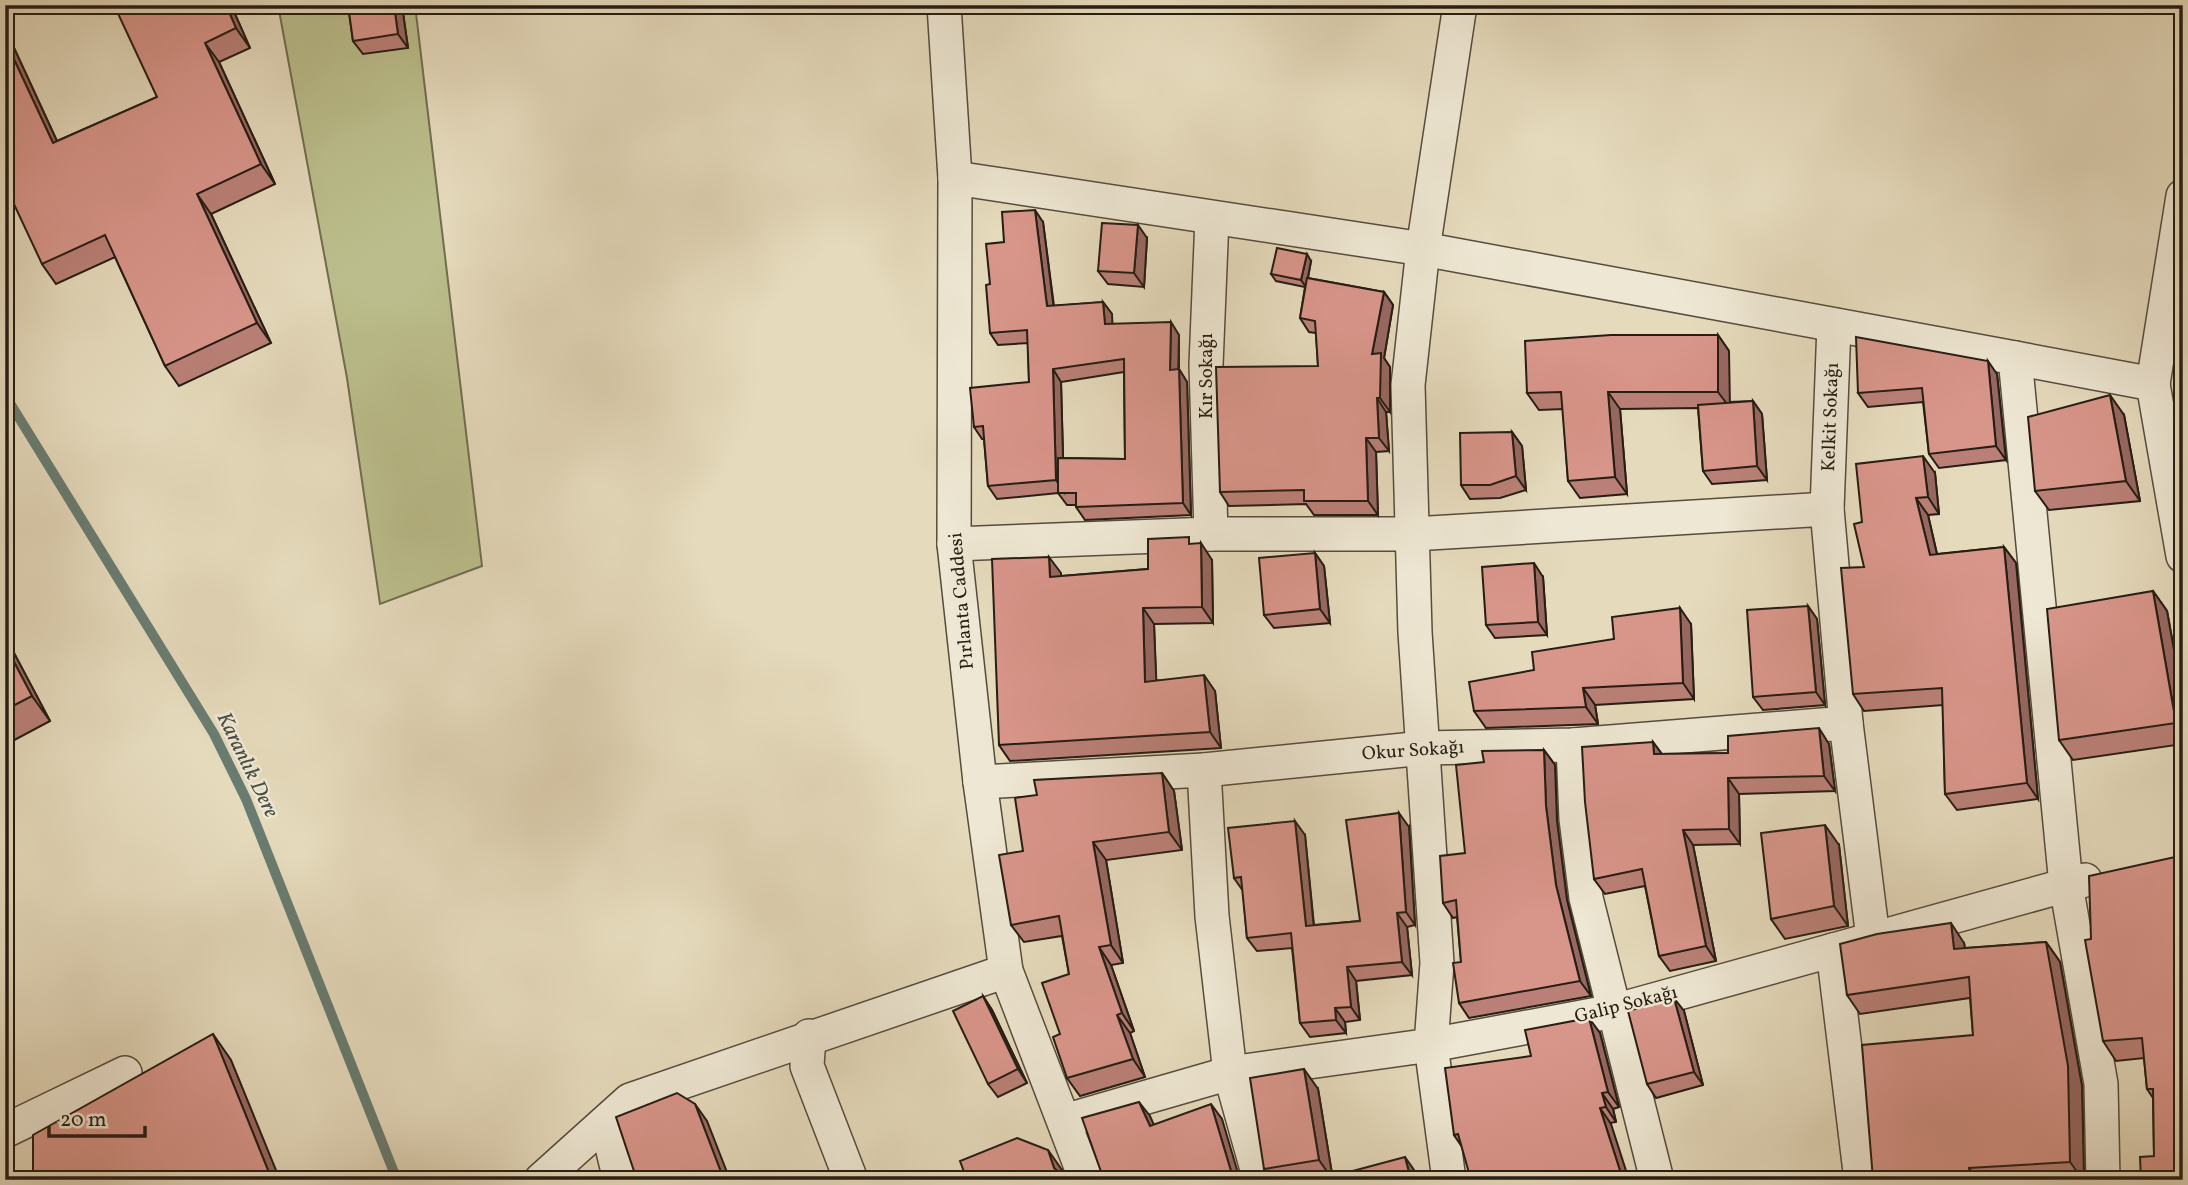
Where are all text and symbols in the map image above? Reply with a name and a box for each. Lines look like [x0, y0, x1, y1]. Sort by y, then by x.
street label: Kır Sokağı [1194, 333, 1220, 419]
street label: Kelkit Sokağı [1816, 362, 1846, 472]
street label: Pırlanta Caddesi [943, 531, 981, 671]
water label: Karanlık Dere [209, 707, 285, 823]
street label: Okur Sokağı [1361, 734, 1465, 768]
street label: Galip Sokağı [1572, 980, 1680, 1030]
scale bar [49, 1094, 145, 1138]
text: 20 m [60, 1106, 106, 1135]

